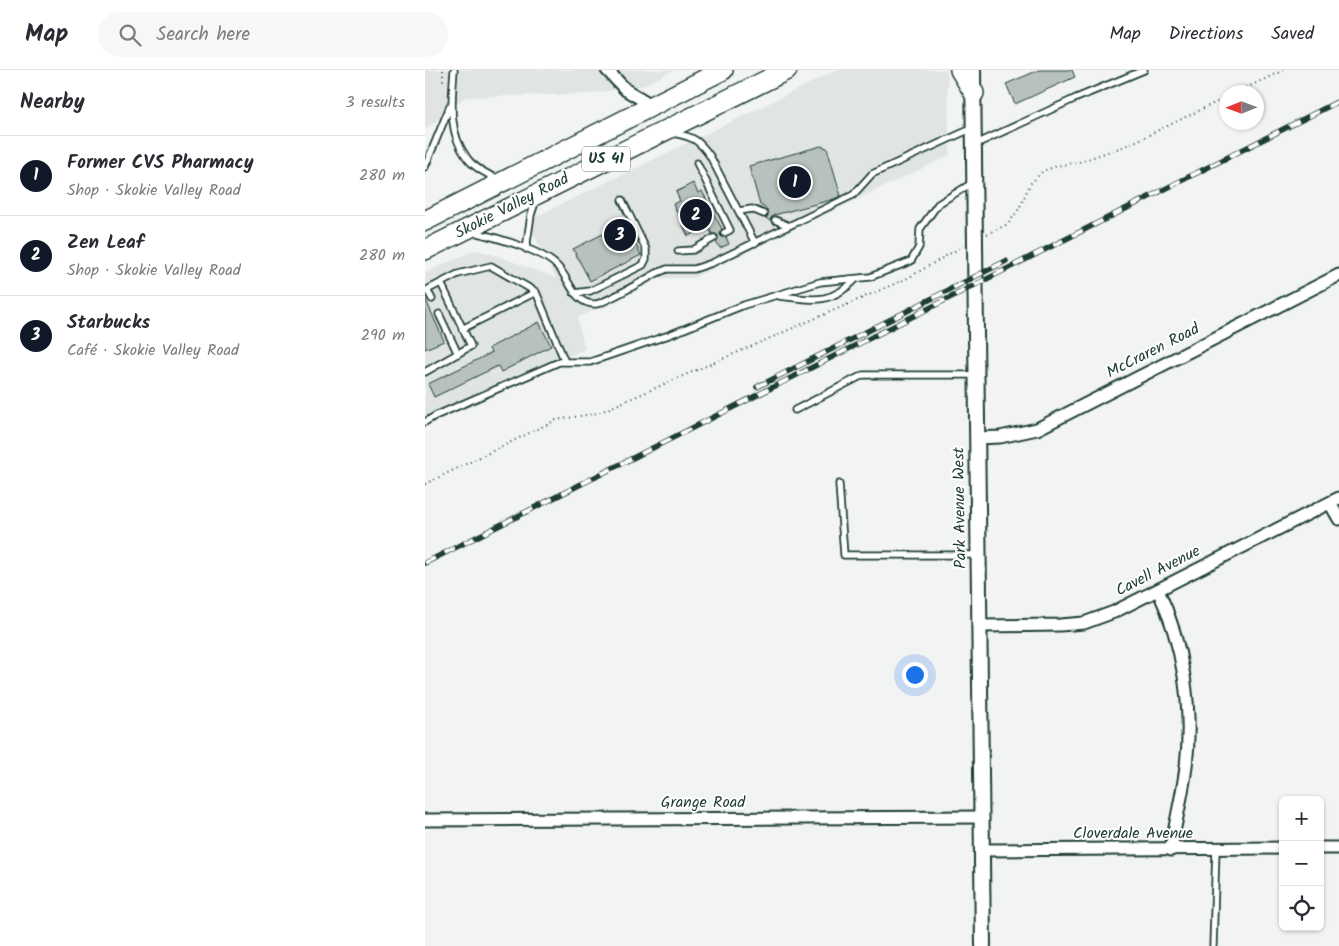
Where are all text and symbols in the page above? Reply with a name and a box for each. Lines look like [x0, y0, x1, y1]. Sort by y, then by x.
search box [98, 12, 448, 57]
text: Map [25, 15, 68, 54]
text: Search here [156, 20, 250, 50]
text: Map [1109, 20, 1141, 49]
text: Directions [1169, 20, 1243, 49]
text: Saved [1271, 20, 1314, 49]
icon: search [116, 21, 144, 49]
north arrow [1219, 85, 1264, 130]
text: Nearby [20, 86, 85, 119]
text: 3 results [346, 90, 405, 115]
road number: US 41 [582, 146, 630, 172]
text: Former CVS Pharmacy [67, 148, 254, 178]
text: 1 [34, 163, 38, 188]
text: 280 m [359, 163, 405, 188]
pin: 1 [779, 163, 811, 201]
street label: Skokie Valley Road [451, 166, 574, 246]
text: Shop · Skokie Valley Road [67, 178, 241, 203]
pin: 2 [680, 196, 712, 234]
pin: 3 [604, 216, 636, 254]
text: Zen Leaf [67, 228, 144, 258]
text: 2 [31, 243, 41, 268]
text: 280 m [359, 243, 405, 268]
text: Shop · Skokie Valley Road [67, 258, 241, 283]
text: Starbucks [67, 308, 150, 338]
street label: McCraren Road [1102, 316, 1205, 385]
text: 3 [32, 323, 40, 348]
text: 290 m [361, 323, 405, 348]
text: Café · Skokie Valley Road [67, 338, 239, 363]
street label: Park Avenue West [946, 446, 974, 569]
street label: Cavell Avenue [1111, 539, 1205, 603]
your location [902, 662, 928, 688]
street label: Grange Road [661, 790, 746, 815]
map controls [1279, 796, 1324, 931]
button: + [1279, 796, 1324, 841]
street label: Cloverdale Avenue [1073, 821, 1193, 846]
button: − [1279, 841, 1324, 886]
button: locate [1279, 886, 1324, 931]

